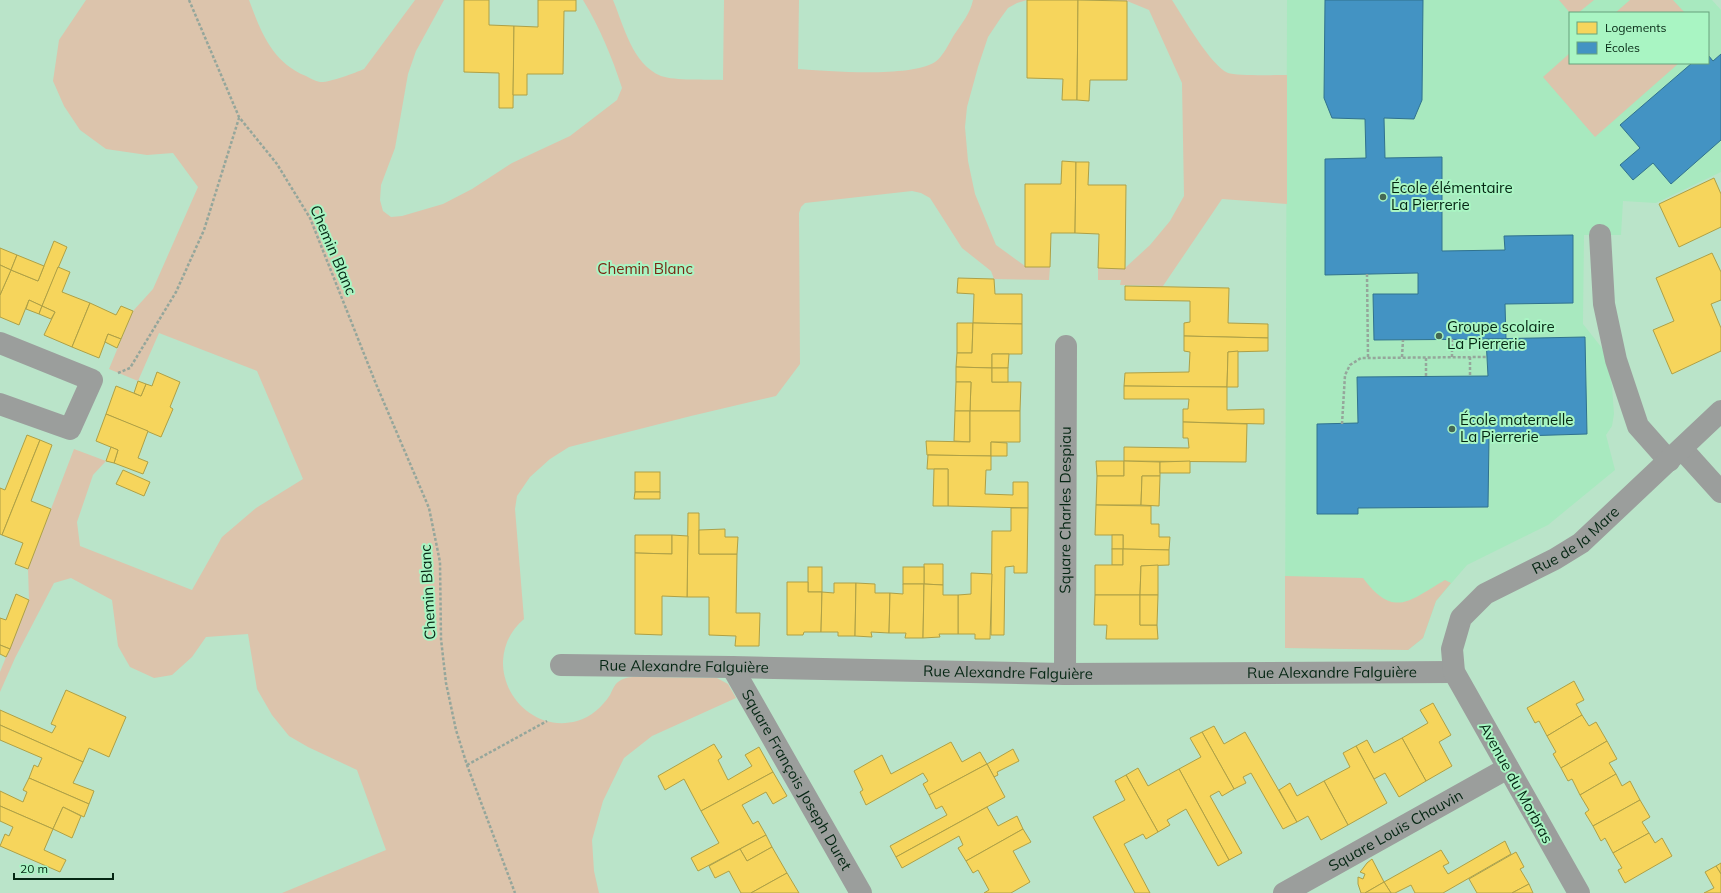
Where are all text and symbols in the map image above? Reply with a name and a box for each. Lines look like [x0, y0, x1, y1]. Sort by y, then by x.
legend [1569, 12, 1709, 64]
text: Logements [1605, 20, 1666, 35]
text: Écoles [1605, 40, 1640, 55]
place label: École élémentaire La Pierrerie [1391, 178, 1513, 214]
marker: École élémentaire La Pierrerie [1378, 192, 1388, 202]
street label: Chemin Blanc [306, 202, 361, 298]
park label: Chemin Blanc [597, 259, 693, 278]
place label: Groupe scolaire La Pierrerie [1447, 317, 1555, 353]
marker: Groupe scolaire La Pierrerie [1434, 331, 1444, 341]
place label: École maternelle La Pierrerie [1460, 410, 1573, 446]
marker: École maternelle La Pierrerie [1447, 424, 1457, 434]
street label: Square Charles Despiau [1055, 426, 1075, 594]
street label: Rue de la Mare [1529, 502, 1623, 578]
street label: Chemin Blanc [416, 544, 439, 640]
street label: Rue Alexandre Falguière [599, 655, 769, 677]
street label: Rue Alexandre Falguière [923, 661, 1093, 683]
street label: Rue Alexandre Falguière [1247, 662, 1417, 682]
street label: Square François Joseph Duret [738, 686, 856, 874]
street label: Avenue du Morbras [1475, 719, 1558, 847]
street label: Square Louis Chauvin [1325, 785, 1466, 875]
scale bar [14, 855, 113, 881]
text: 20 m [20, 861, 48, 876]

